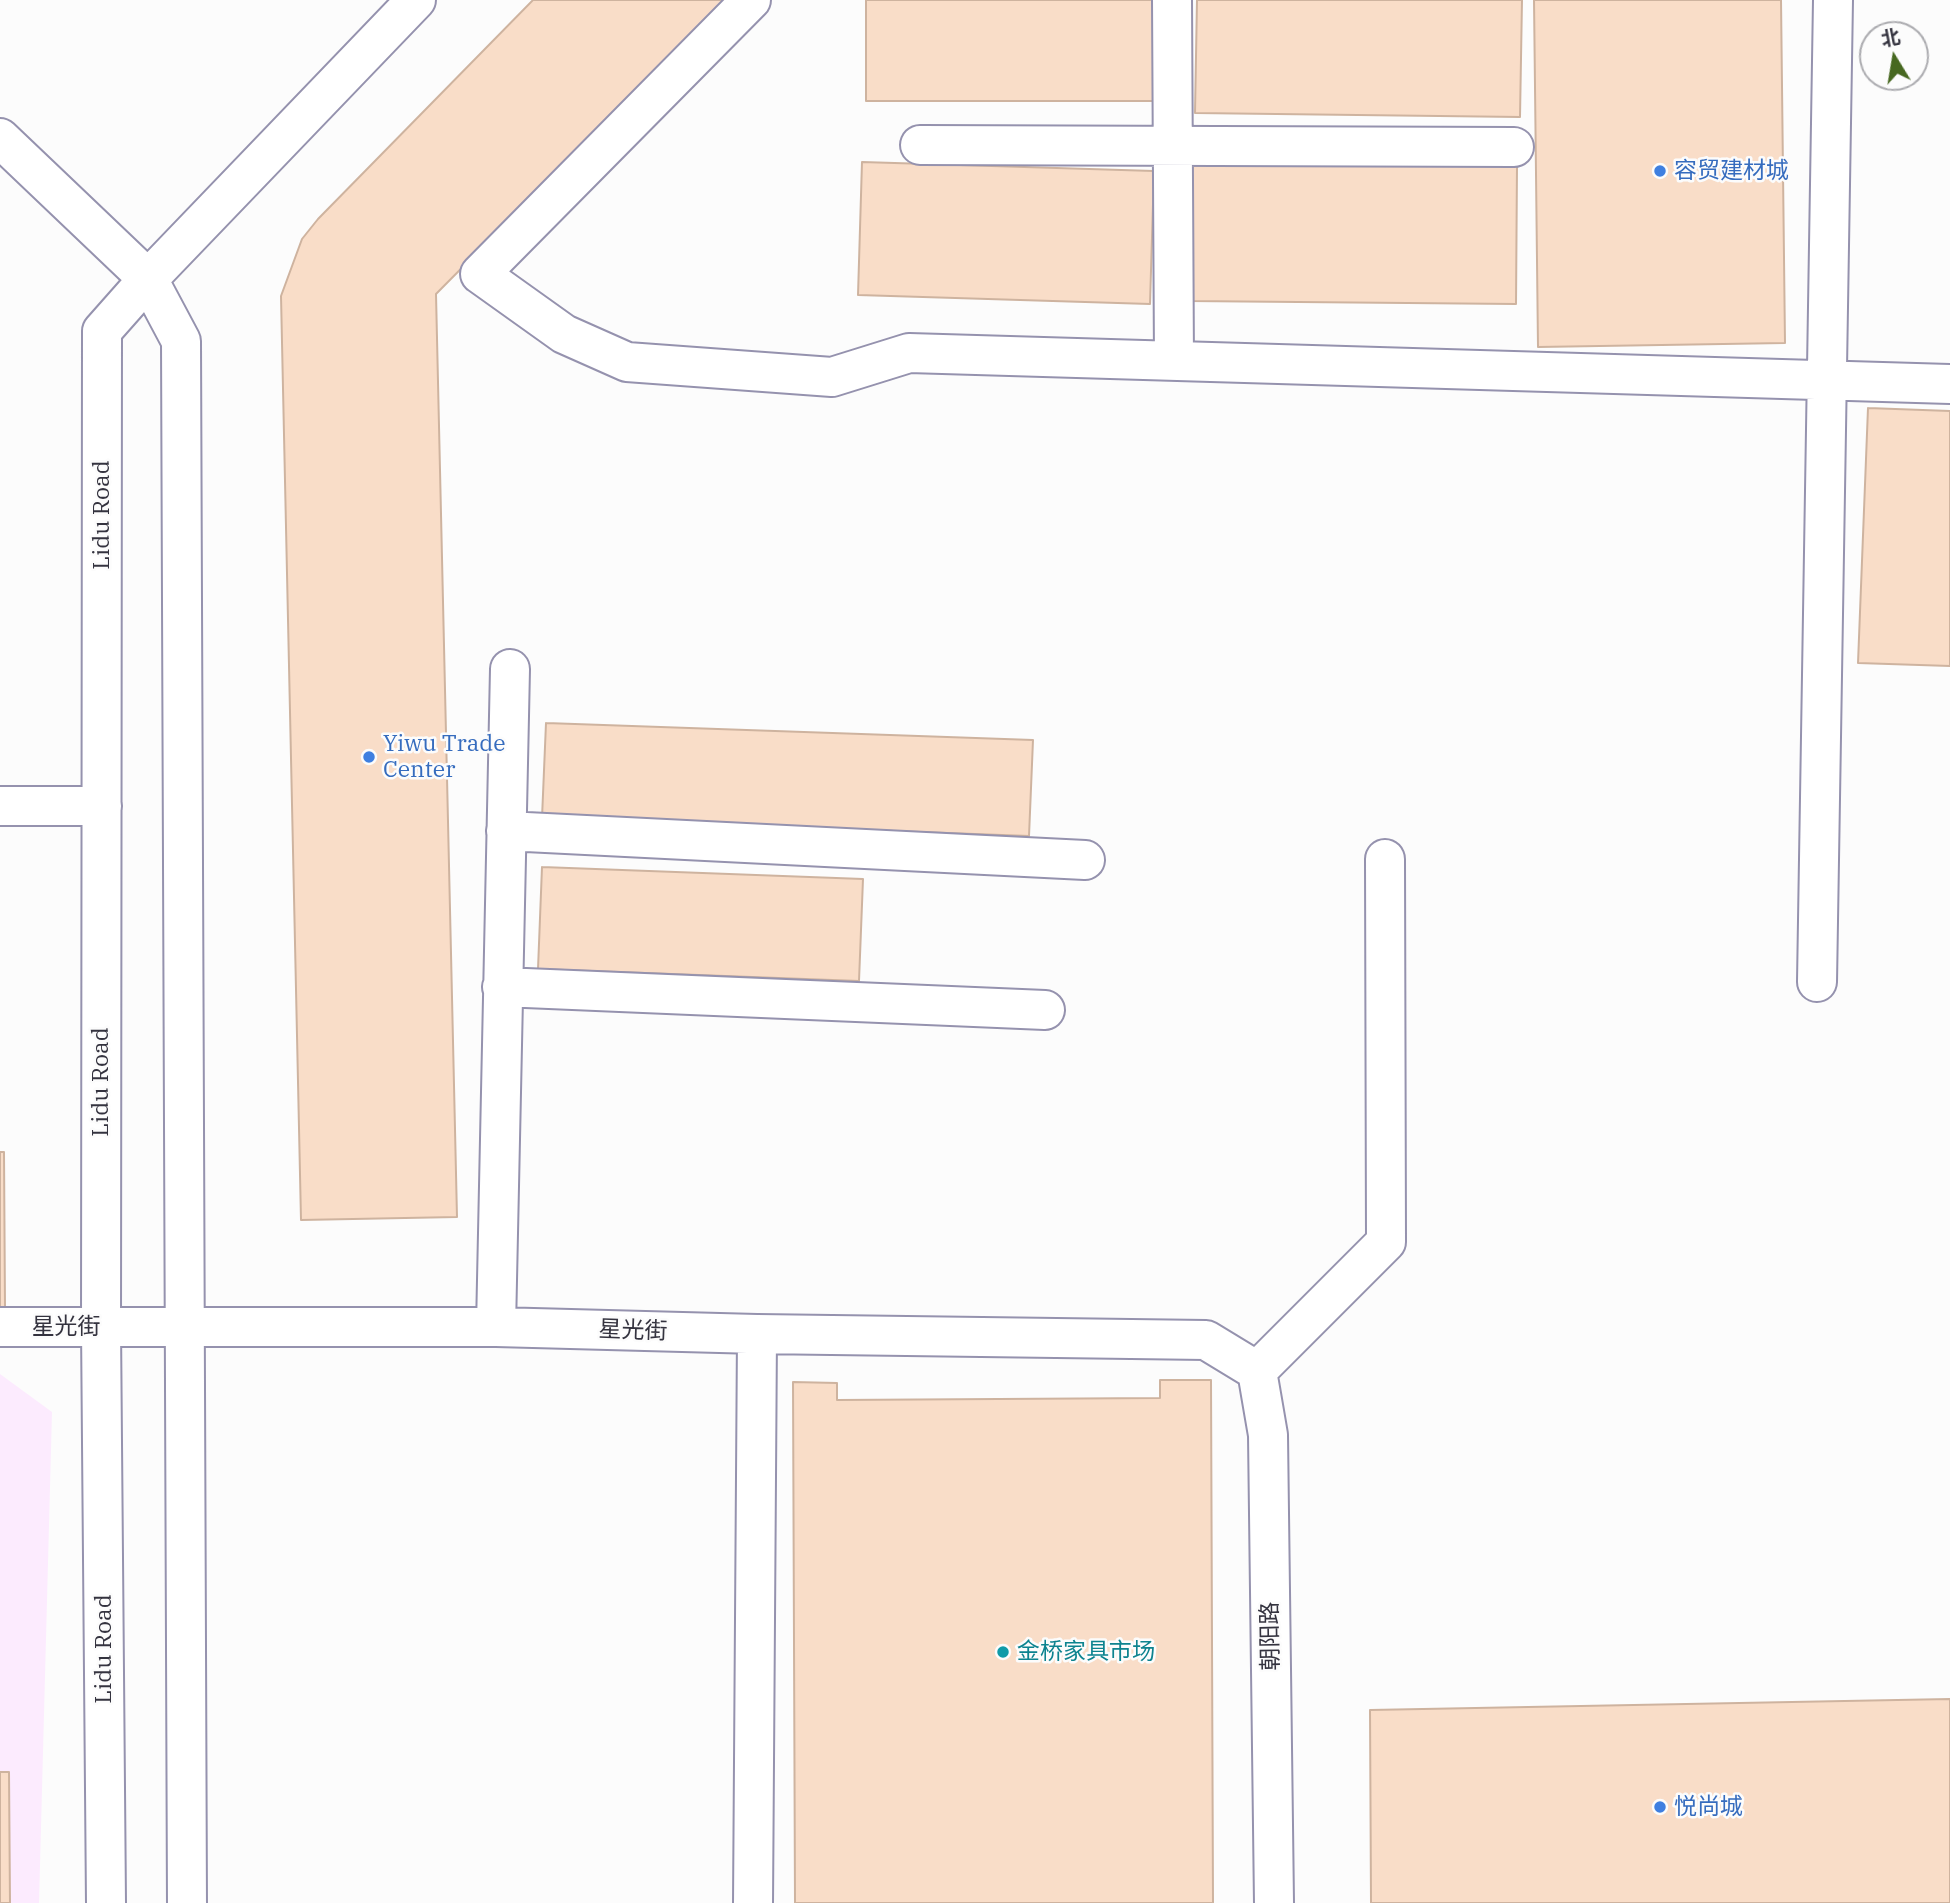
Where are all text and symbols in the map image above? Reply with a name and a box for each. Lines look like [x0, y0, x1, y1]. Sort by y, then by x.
north arrow [1859, 21, 1929, 91]
text: 北 [1879, 24, 1902, 51]
place label: 容贸建材城 [1674, 157, 1789, 185]
marker: 容贸建材城 [1652, 163, 1668, 179]
street label: Lidu Road [88, 460, 116, 570]
place label: Yiwu Trade Center [383, 730, 506, 784]
marker: Yiwu Trade Center [361, 749, 377, 765]
street label: Lidu Road [87, 1027, 115, 1137]
street label: 星光街 [32, 1313, 100, 1341]
street label: 星光街 [598, 1316, 668, 1346]
street label: Lidu Road [90, 1594, 118, 1704]
street label: 朝阳路 [1257, 1601, 1285, 1671]
place label: 金桥家具市场 [1017, 1638, 1155, 1666]
marker: 金桥家具市场 [995, 1644, 1011, 1660]
place label: 悦尚城 [1674, 1793, 1743, 1821]
marker: 悦尚城 [1652, 1799, 1668, 1815]

